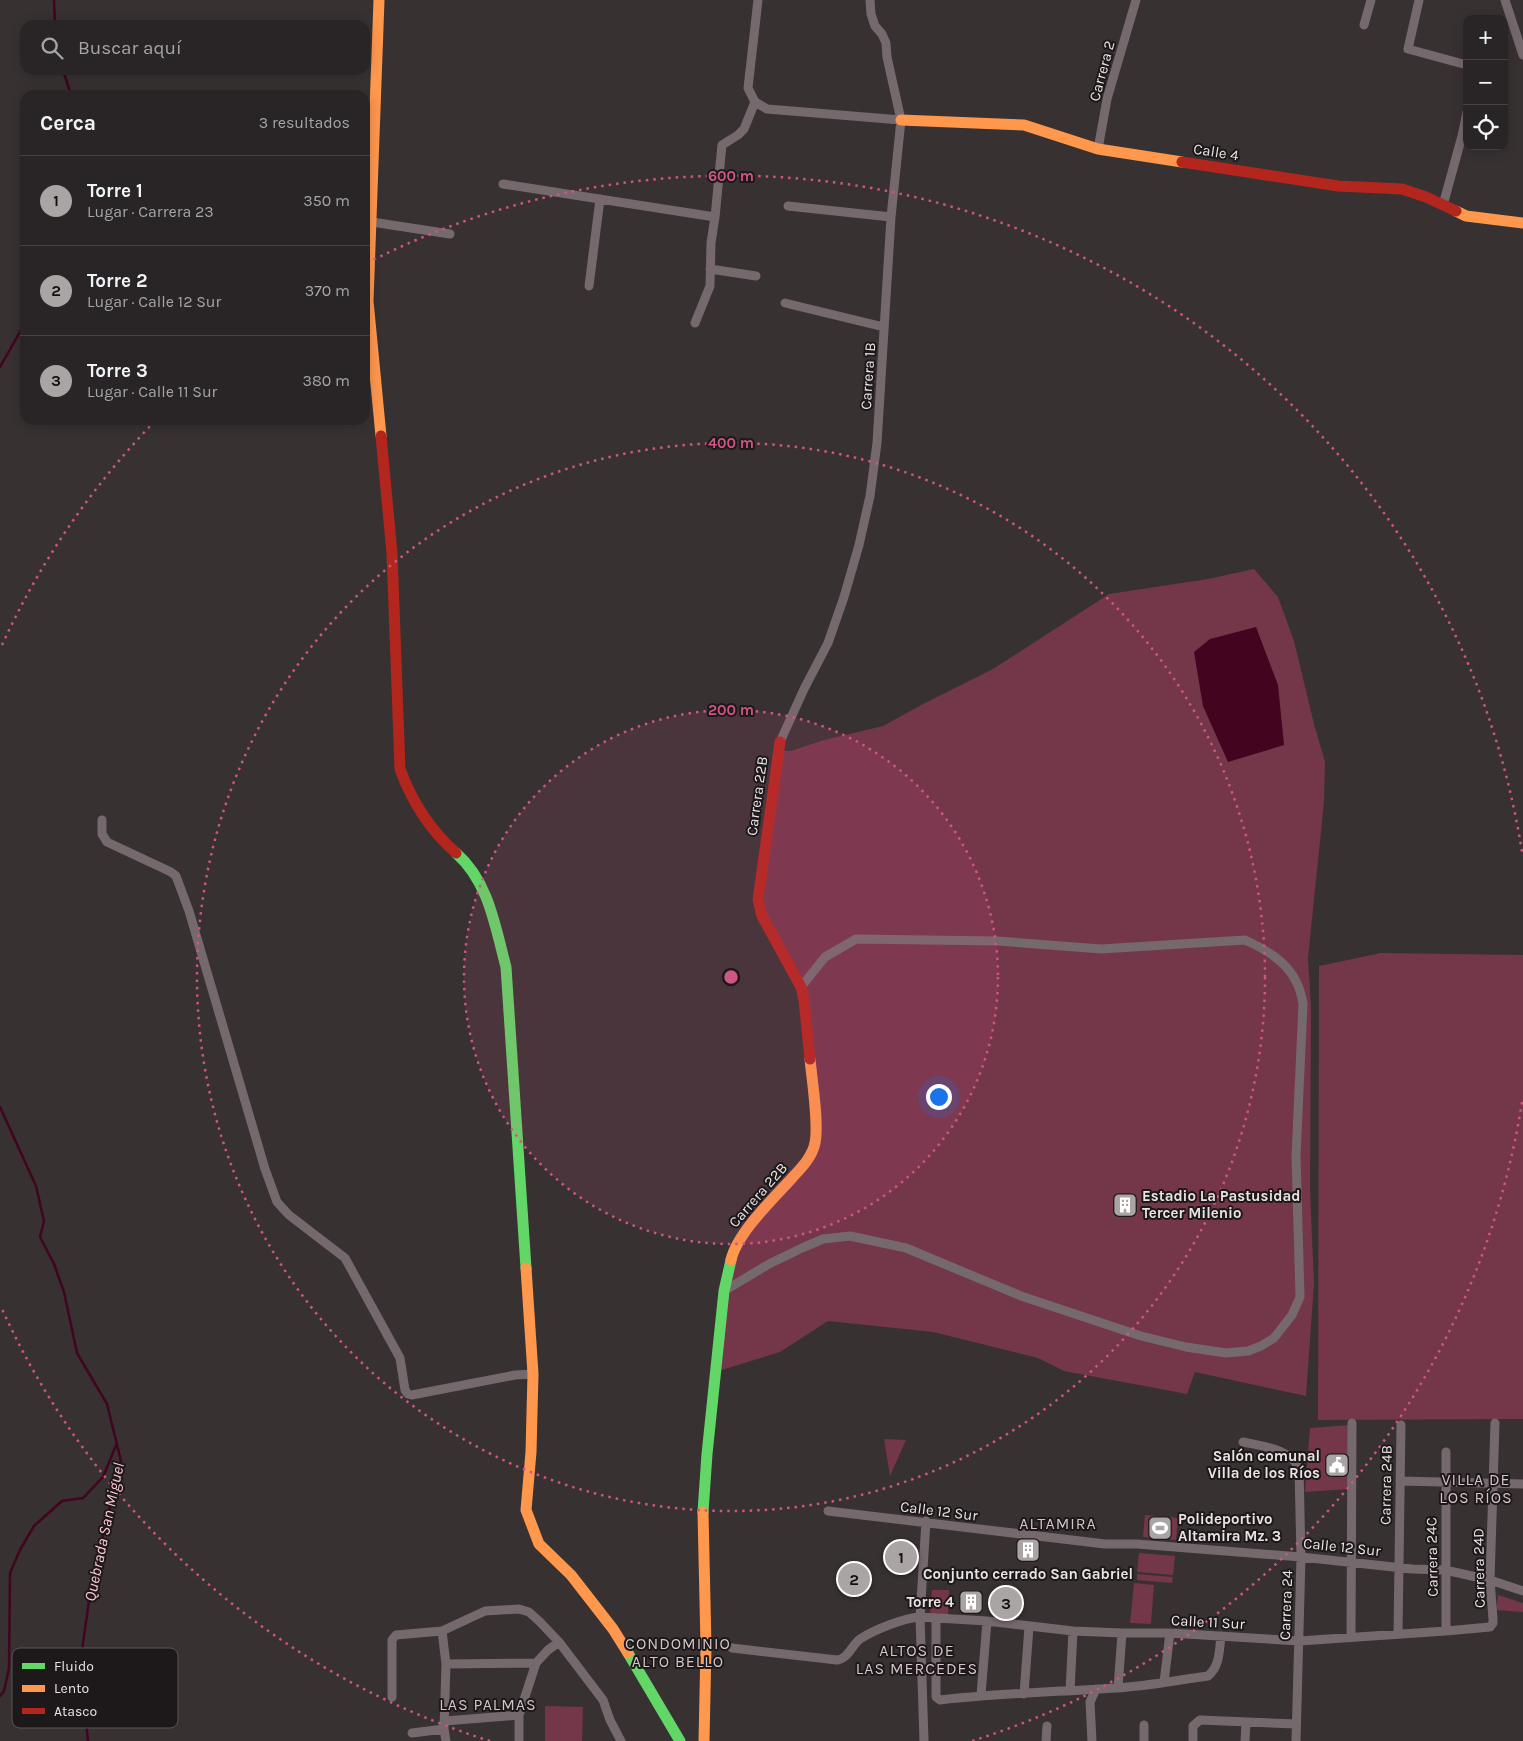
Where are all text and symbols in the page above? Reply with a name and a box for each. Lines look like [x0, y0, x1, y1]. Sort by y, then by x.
map controls [1463, 15, 1508, 150]
button: + [1463, 15, 1508, 60]
search box [20, 20, 370, 75]
icon: search [38, 34, 66, 62]
text: Buscar aquí [78, 37, 182, 59]
street label: Carrera 2 [1085, 39, 1119, 103]
button: − [1463, 60, 1508, 105]
button: locate [1463, 105, 1508, 150]
text: Cerca [40, 111, 96, 135]
text: 3 resultados [259, 113, 350, 132]
street label: Calle 4 [1192, 140, 1240, 165]
text: 600 m [708, 167, 754, 185]
text: Torre 1 [87, 180, 143, 202]
text: 1 [53, 191, 59, 210]
text: 350 m [303, 191, 350, 210]
text: Lugar · Carrera 23 [87, 202, 214, 221]
text: Torre 2 [87, 270, 147, 292]
text: 2 [51, 281, 61, 300]
text: 370 m [305, 281, 350, 300]
text: Lugar · Calle 12 Sur [87, 292, 221, 311]
street label: Carrera 1B [857, 342, 879, 410]
text: Torre 3 [87, 360, 148, 382]
text: 3 [51, 371, 61, 390]
text: 380 m [302, 371, 350, 390]
text: Lugar · Calle 11 Sur [87, 382, 217, 401]
text: 400 m [708, 434, 754, 452]
text: 200 m [708, 701, 754, 719]
street label: Carrera 22B [743, 755, 771, 837]
centre of rings [722, 968, 740, 986]
your location [926, 1084, 952, 1110]
street label: Carrera 22B [725, 1159, 791, 1231]
place label: Estadio La Pastusidad Tercer Milenio [1142, 1187, 1301, 1222]
building icon: Estadio La Pastusidad Tercer Milenio [1112, 1192, 1138, 1218]
street label: Carrera 24B [1376, 1445, 1396, 1525]
place label: Salón comunal Villa de los Ríos [1208, 1447, 1320, 1482]
public building icon: Salón comunal Villa de los Ríos [1324, 1452, 1350, 1478]
water label: Quebrada San Miguel [80, 1461, 128, 1603]
district label: VILLA DE LOS RÍOS [1439, 1470, 1513, 1507]
street label: Calle 12 Sur [899, 1497, 979, 1525]
place label: Polideportivo Altamira Mz. 3 [1178, 1510, 1281, 1545]
district label: ALTAMIRA [1019, 1514, 1097, 1533]
sports icon: Polideportivo Altamira Mz. 3 [1147, 1515, 1173, 1541]
street label: Carrera 24C [1422, 1517, 1442, 1597]
street label: Carrera 24D [1469, 1528, 1489, 1608]
street label: Calle 12 Sur [1302, 1534, 1382, 1560]
building icon: Conjunto cerrado San Gabriel [1015, 1537, 1041, 1563]
pin: 1 [885, 1538, 917, 1576]
pin: 2 [838, 1560, 870, 1598]
place label: Conjunto cerrado San Gabriel [923, 1565, 1133, 1583]
street label: Carrera 24 [1276, 1569, 1296, 1640]
pin: 3 [990, 1584, 1022, 1622]
building icon: Torre 4 [958, 1589, 984, 1615]
place label: Torre 4 [906, 1593, 954, 1611]
street label: Calle 11 Sur [1170, 1611, 1246, 1633]
district label: CONDOMINIO ALTO BELLO [625, 1634, 731, 1671]
district label: ALTOS DE LAS MERCEDES [856, 1641, 978, 1678]
legend [12, 1648, 178, 1728]
text: Fluido [54, 1658, 94, 1675]
text: Lento [54, 1680, 89, 1697]
district label: LAS PALMAS [439, 1695, 537, 1714]
text: Atasco [54, 1703, 97, 1720]

